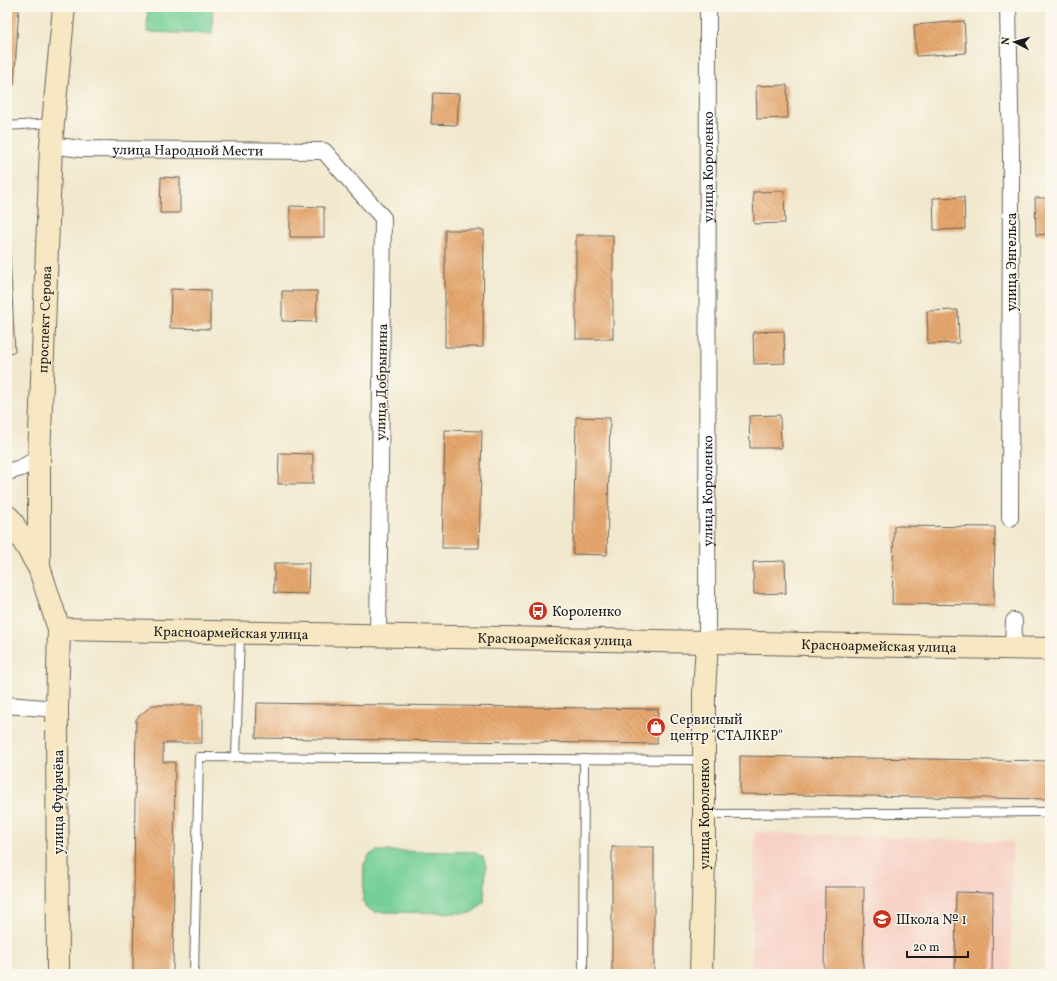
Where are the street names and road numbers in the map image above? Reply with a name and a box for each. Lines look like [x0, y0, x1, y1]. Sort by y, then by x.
street label: улица Короленко [700, 111, 719, 223]
street label: улица Народной Мести [112, 141, 264, 162]
street label: улица Энгельса [1003, 212, 1022, 312]
street label: проспект Серова [34, 265, 57, 373]
street label: улица Добрынина [372, 323, 393, 441]
street label: улица Короленко [699, 435, 718, 547]
street label: Красноармейская улица [153, 623, 309, 645]
street label: Красноармейская улица [477, 629, 633, 652]
street label: Красноармейская улица [801, 636, 957, 658]
street label: улица Фуфачёва [50, 750, 69, 854]
street label: улица Короленко [696, 758, 715, 870]

